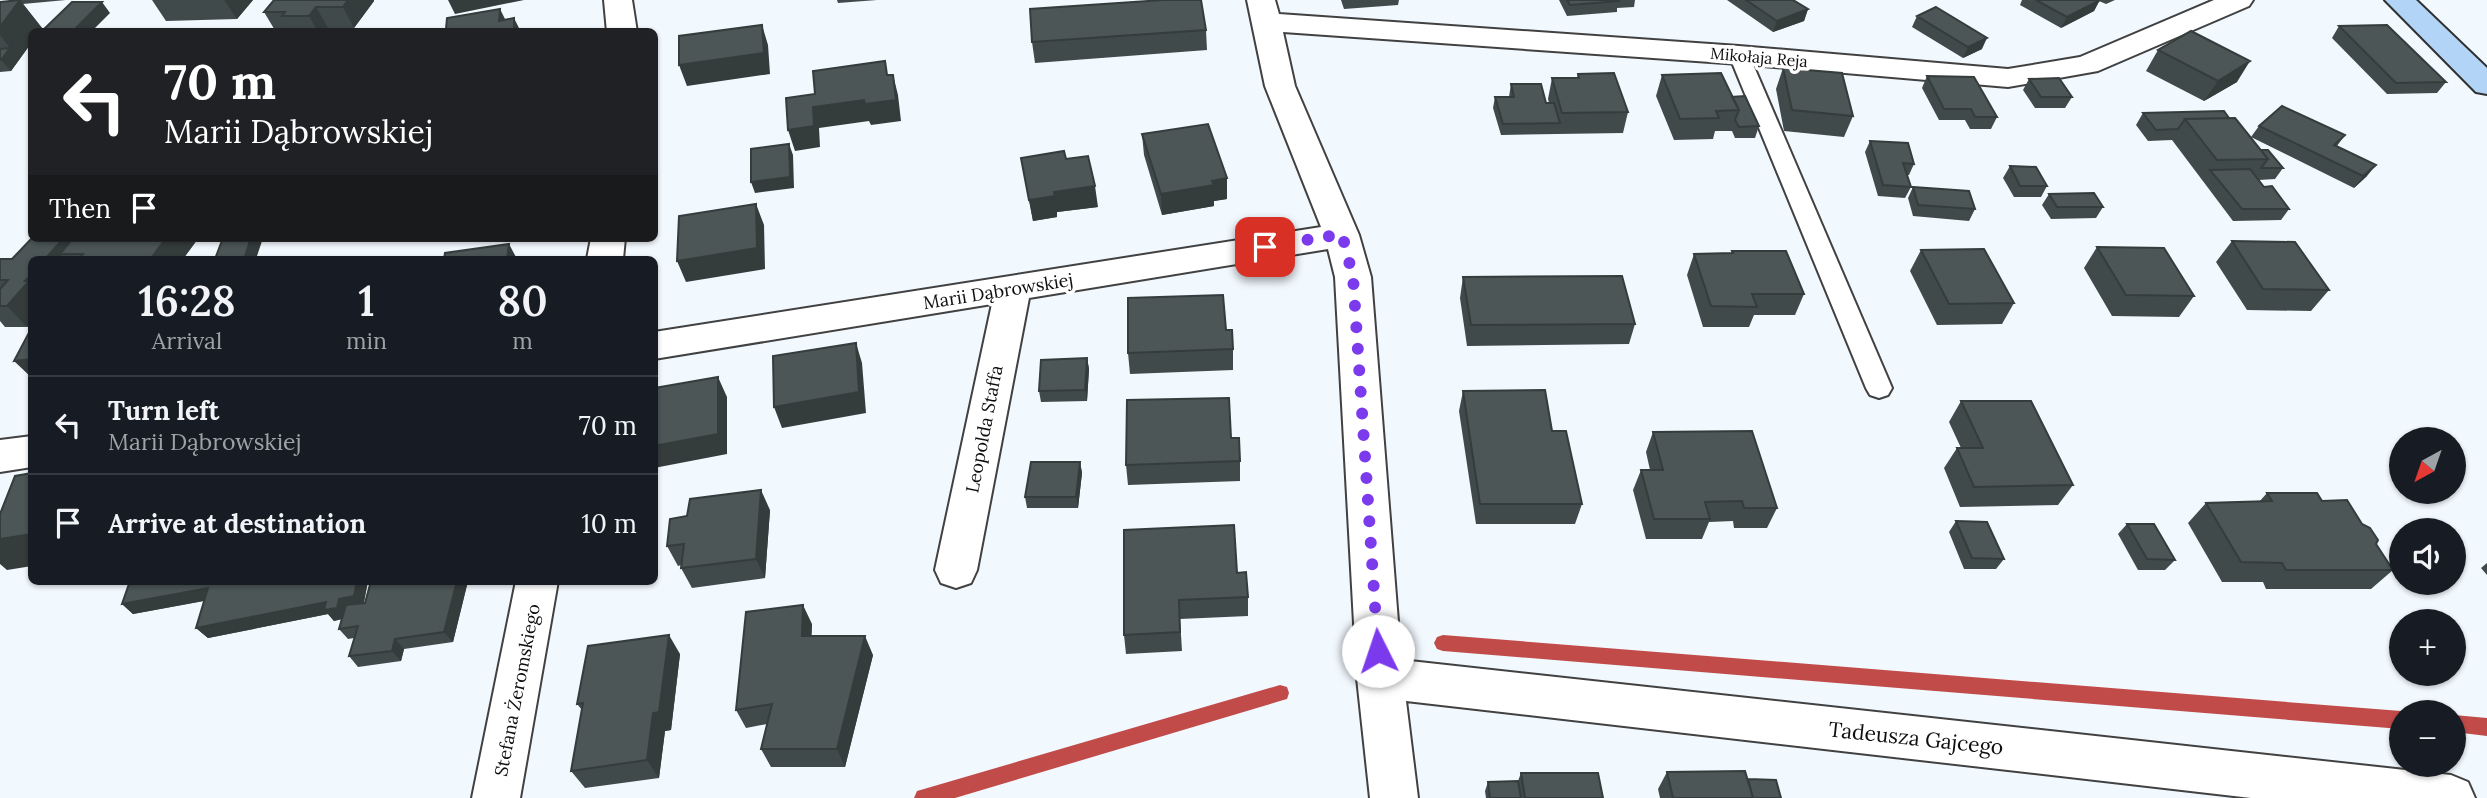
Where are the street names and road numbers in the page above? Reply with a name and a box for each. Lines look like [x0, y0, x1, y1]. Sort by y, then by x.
street label: Mikołaja Reja [1709, 43, 1809, 71]
street label: Marii Dąbrowskiej [921, 268, 1075, 314]
street label: Leopolda Staffa [960, 363, 1008, 495]
street label: Stefana Żeromskiego [489, 602, 545, 778]
street label: Tadeusza Gajcego [1827, 715, 2005, 761]

